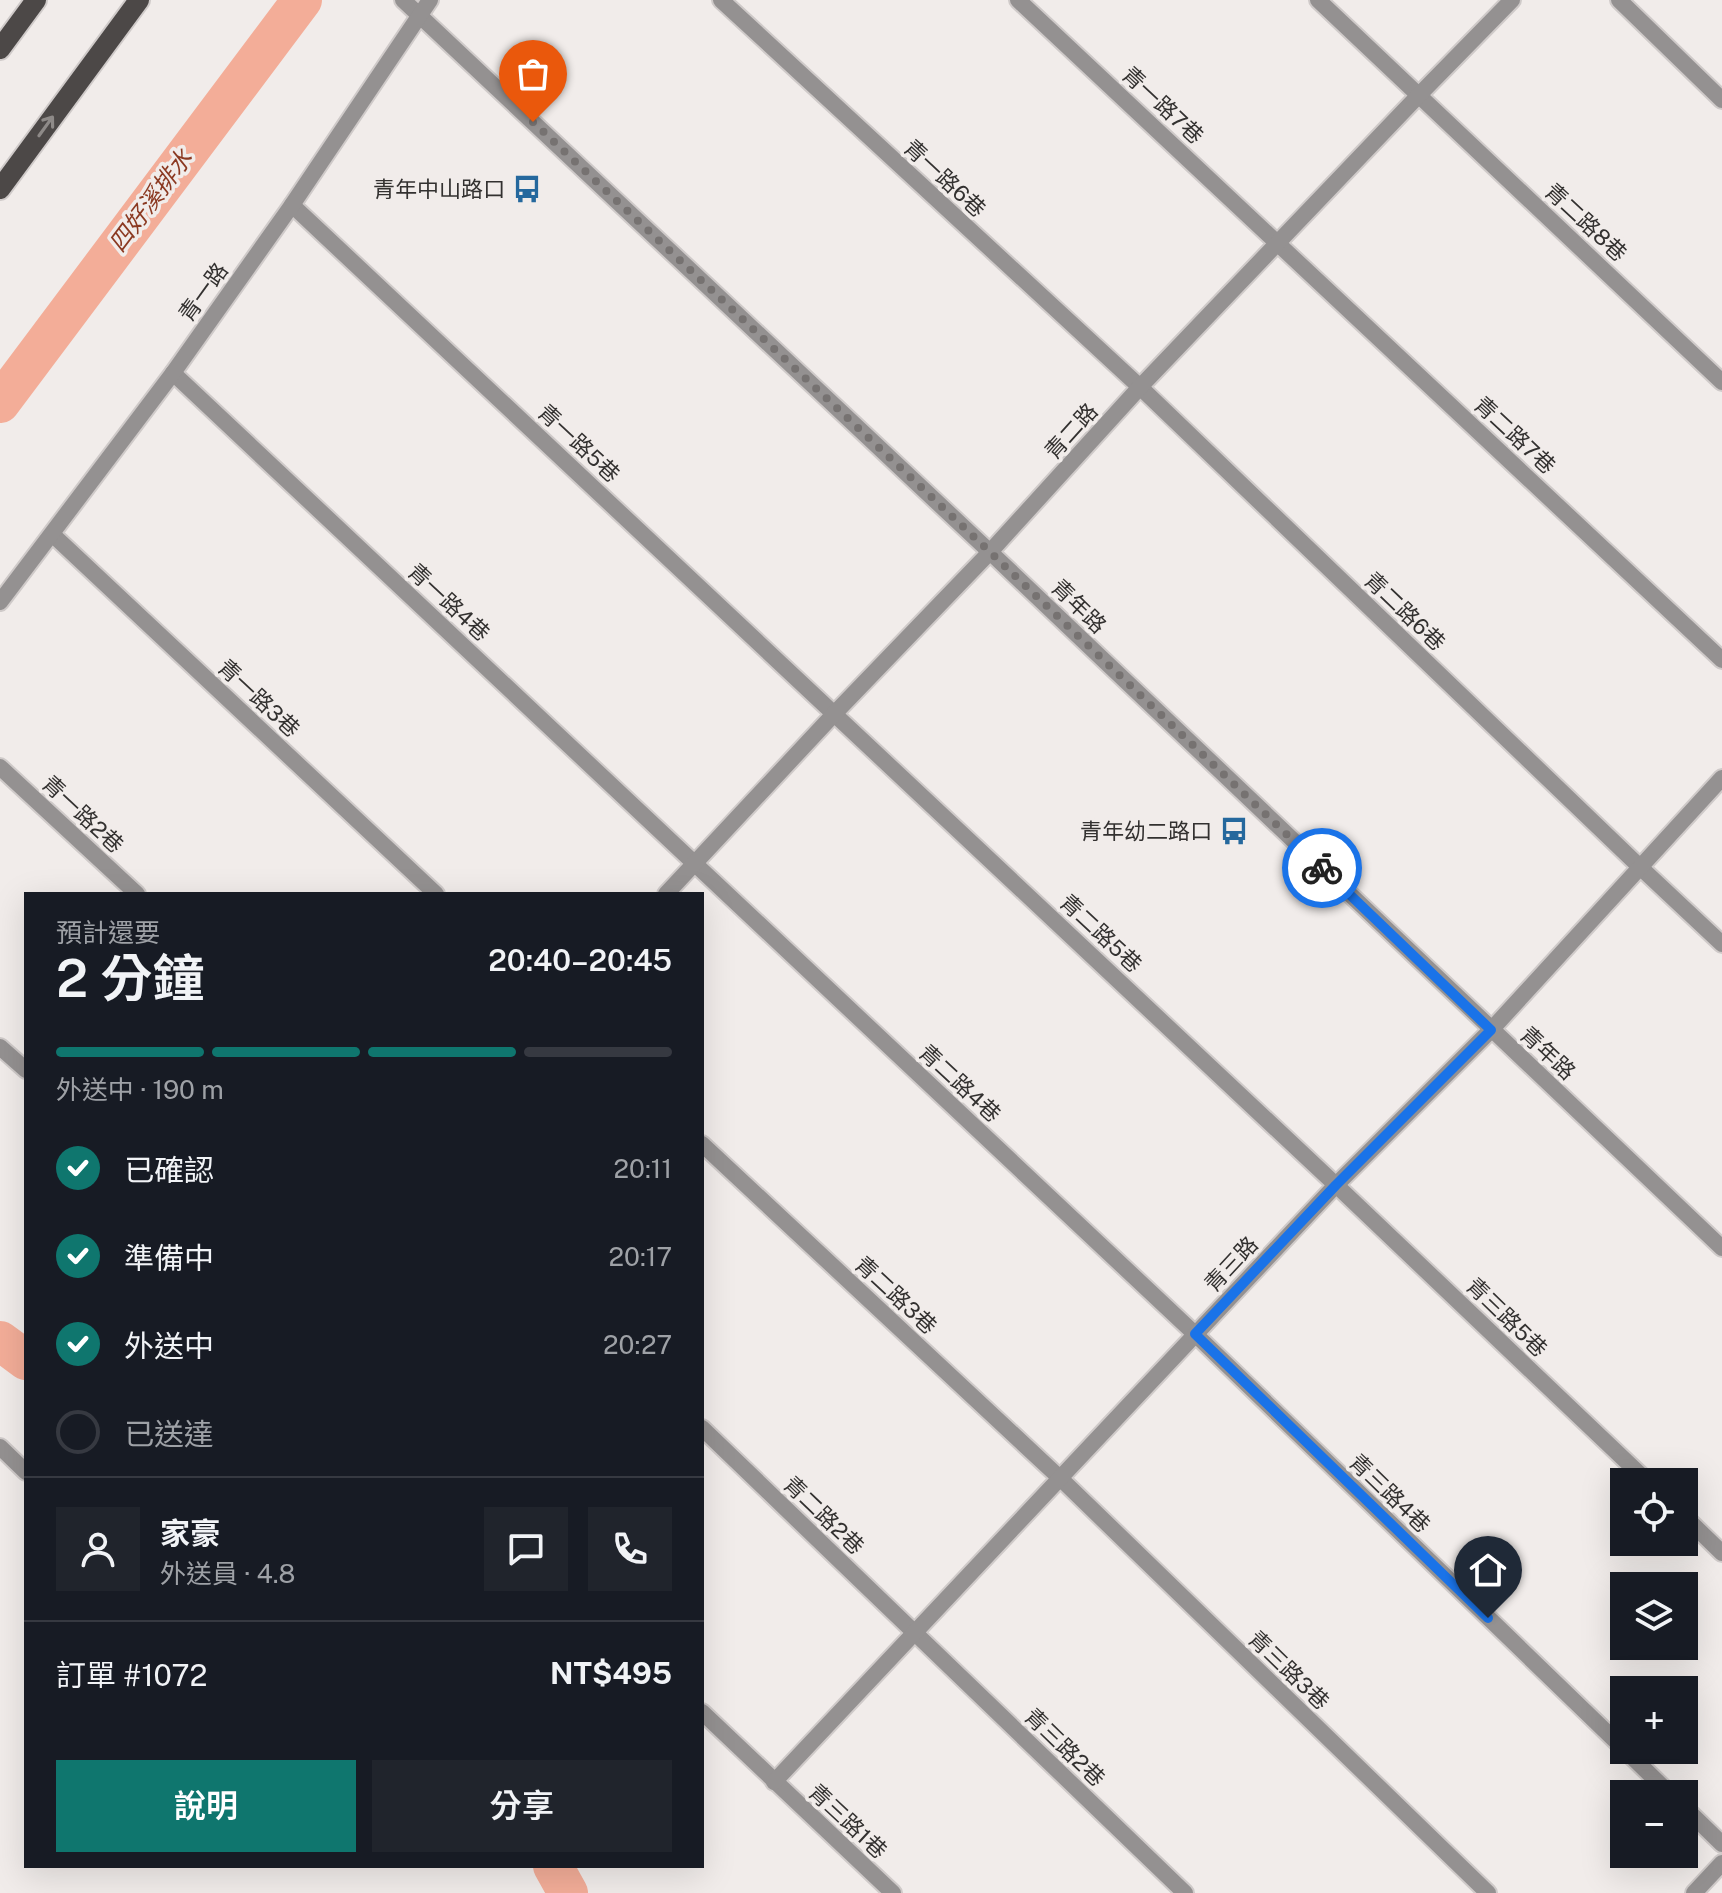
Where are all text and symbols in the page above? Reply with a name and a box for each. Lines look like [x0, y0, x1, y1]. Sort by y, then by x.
pin [499, 40, 567, 122]
icon: bag [511, 52, 555, 96]
street label: 青一路7巷 [1117, 61, 1209, 149]
one-way arrow [38, 116, 54, 138]
street label: 青一路6巷 [899, 134, 991, 222]
water label: 四好溪排水 [103, 143, 198, 257]
bus stop icon: 青年中山路口 [512, 174, 542, 204]
place label: 青年中山路口 [373, 176, 505, 202]
street label: 青二路8巷 [1540, 178, 1632, 266]
street label: 青一路 [173, 258, 233, 326]
street label: 青二路7巷 [1469, 391, 1561, 479]
street label: 青二路 [1039, 398, 1103, 464]
street label: 青一路5巷 [533, 399, 625, 487]
street label: 青一路4巷 [403, 558, 495, 646]
street label: 青二路6巷 [1359, 566, 1451, 656]
street label: 青年路 [1046, 574, 1112, 638]
street label: 青一路3巷 [213, 654, 305, 742]
street label: 青一路2巷 [37, 770, 129, 858]
bus stop icon: 青年幼二路口 [1219, 816, 1249, 846]
place label: 青年幼二路口 [1080, 818, 1212, 844]
courier [1282, 828, 1362, 908]
icon: bike [1300, 846, 1344, 890]
street label: 青二路5巷 [1055, 889, 1147, 977]
text: 預計還要 [56, 917, 160, 948]
text: 20:40–20:45 [488, 942, 672, 978]
text: 2 分鐘 [56, 948, 204, 1009]
street label: 青年路 [1515, 1021, 1581, 1085]
street label: 青二路4巷 [914, 1039, 1006, 1127]
text: 外送中 · 190 m [56, 1074, 224, 1105]
icon: check [56, 1146, 100, 1190]
text: 已確認 [124, 1152, 214, 1188]
text: 20:11 [614, 1153, 672, 1184]
street label: 青三路 [1199, 1231, 1263, 1297]
icon: check [56, 1234, 100, 1278]
text: 準備中 [124, 1240, 214, 1276]
text: 20:17 [609, 1241, 672, 1272]
street label: 青二路3巷 [850, 1251, 942, 1339]
street label: 青三路5巷 [1461, 1272, 1553, 1362]
icon: check [56, 1322, 100, 1366]
text: 外送中 [124, 1328, 214, 1364]
text: 20:27 [603, 1329, 672, 1360]
text: 已送達 [124, 1416, 214, 1452]
street label: 青三路4巷 [1344, 1448, 1436, 1538]
map controls [1610, 1468, 1698, 1868]
button: locate [1610, 1468, 1698, 1556]
street label: 青二路2巷 [779, 1471, 869, 1559]
button: person [56, 1507, 140, 1591]
button: chat [484, 1507, 568, 1591]
button: phone [588, 1507, 672, 1591]
text: 家豪 [160, 1515, 220, 1551]
pin [1454, 1536, 1522, 1618]
icon: home [1466, 1548, 1510, 1592]
text: 外送員 · 4.8 [160, 1558, 295, 1589]
button: layers [1610, 1572, 1698, 1660]
street label: 青三路3巷 [1243, 1625, 1335, 1715]
text: NT$495 [550, 1655, 672, 1691]
text: 訂單 #1072 [56, 1657, 208, 1693]
button: + [1610, 1676, 1698, 1764]
street label: 青三路2巷 [1020, 1703, 1110, 1791]
button: 說明 [56, 1760, 356, 1852]
button: 分享 [372, 1760, 672, 1852]
street label: 青三路1巷 [804, 1778, 892, 1864]
button: − [1610, 1780, 1698, 1868]

